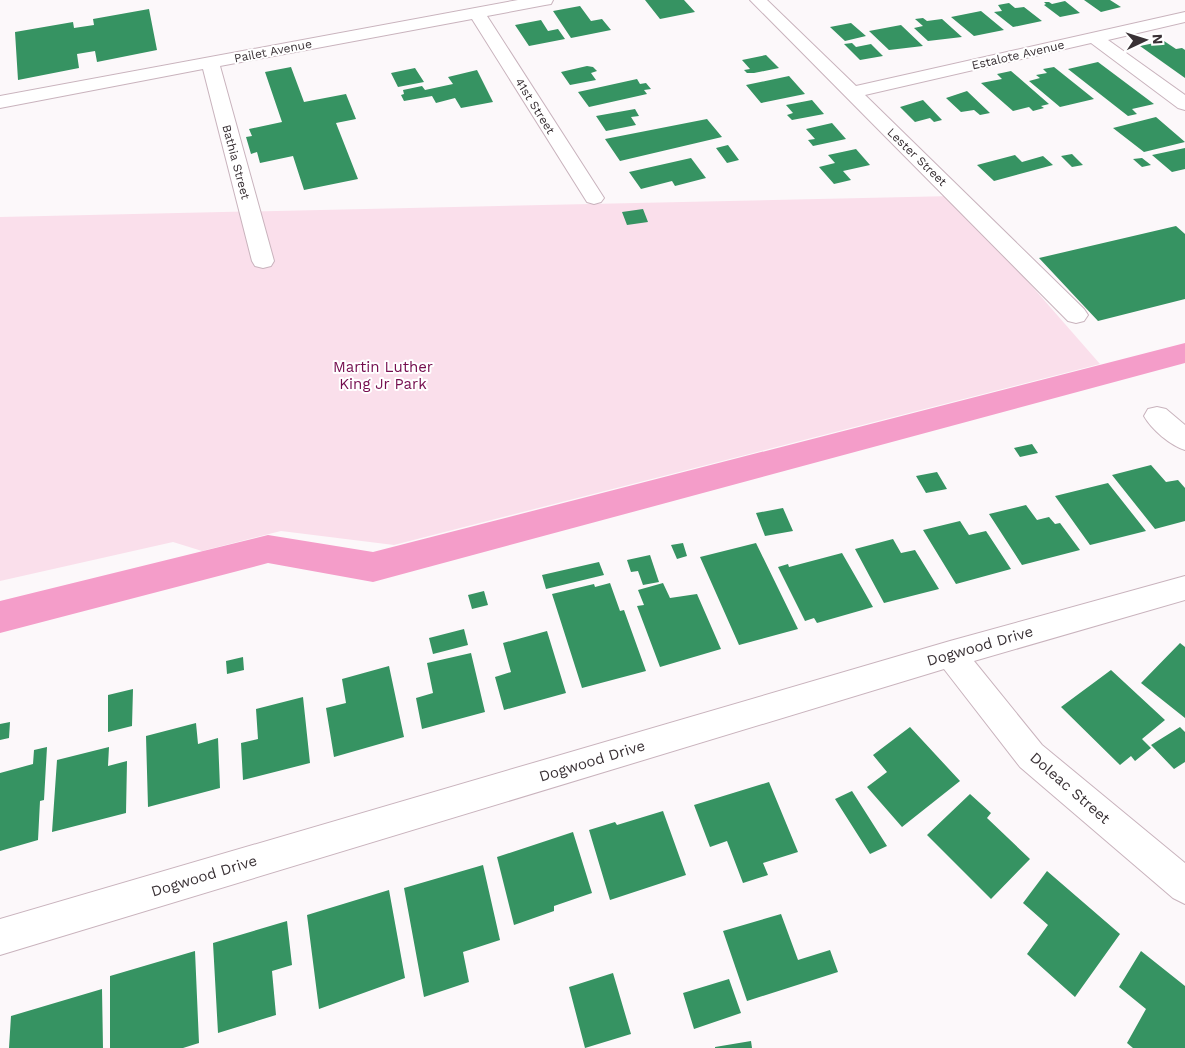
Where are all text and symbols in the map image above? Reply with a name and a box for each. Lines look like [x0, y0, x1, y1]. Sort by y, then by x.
north arrow [1120, 15, 1170, 65]
text: N [1150, 33, 1166, 45]
street label: Pailet Avenue [233, 37, 313, 65]
street label: Estalote Avenue [970, 38, 1066, 72]
street label: 41st Street [512, 75, 558, 137]
street label: Bathia Street [219, 123, 253, 201]
street label: Lester Street [884, 125, 950, 189]
park label: Martin Luther King Jr Park [333, 358, 433, 393]
street label: Dogwood Drive [925, 622, 1035, 670]
street label: Dogwood Drive [537, 736, 647, 786]
street label: Doleac Street [1026, 748, 1114, 828]
street label: Dogwood Drive [149, 851, 259, 901]

